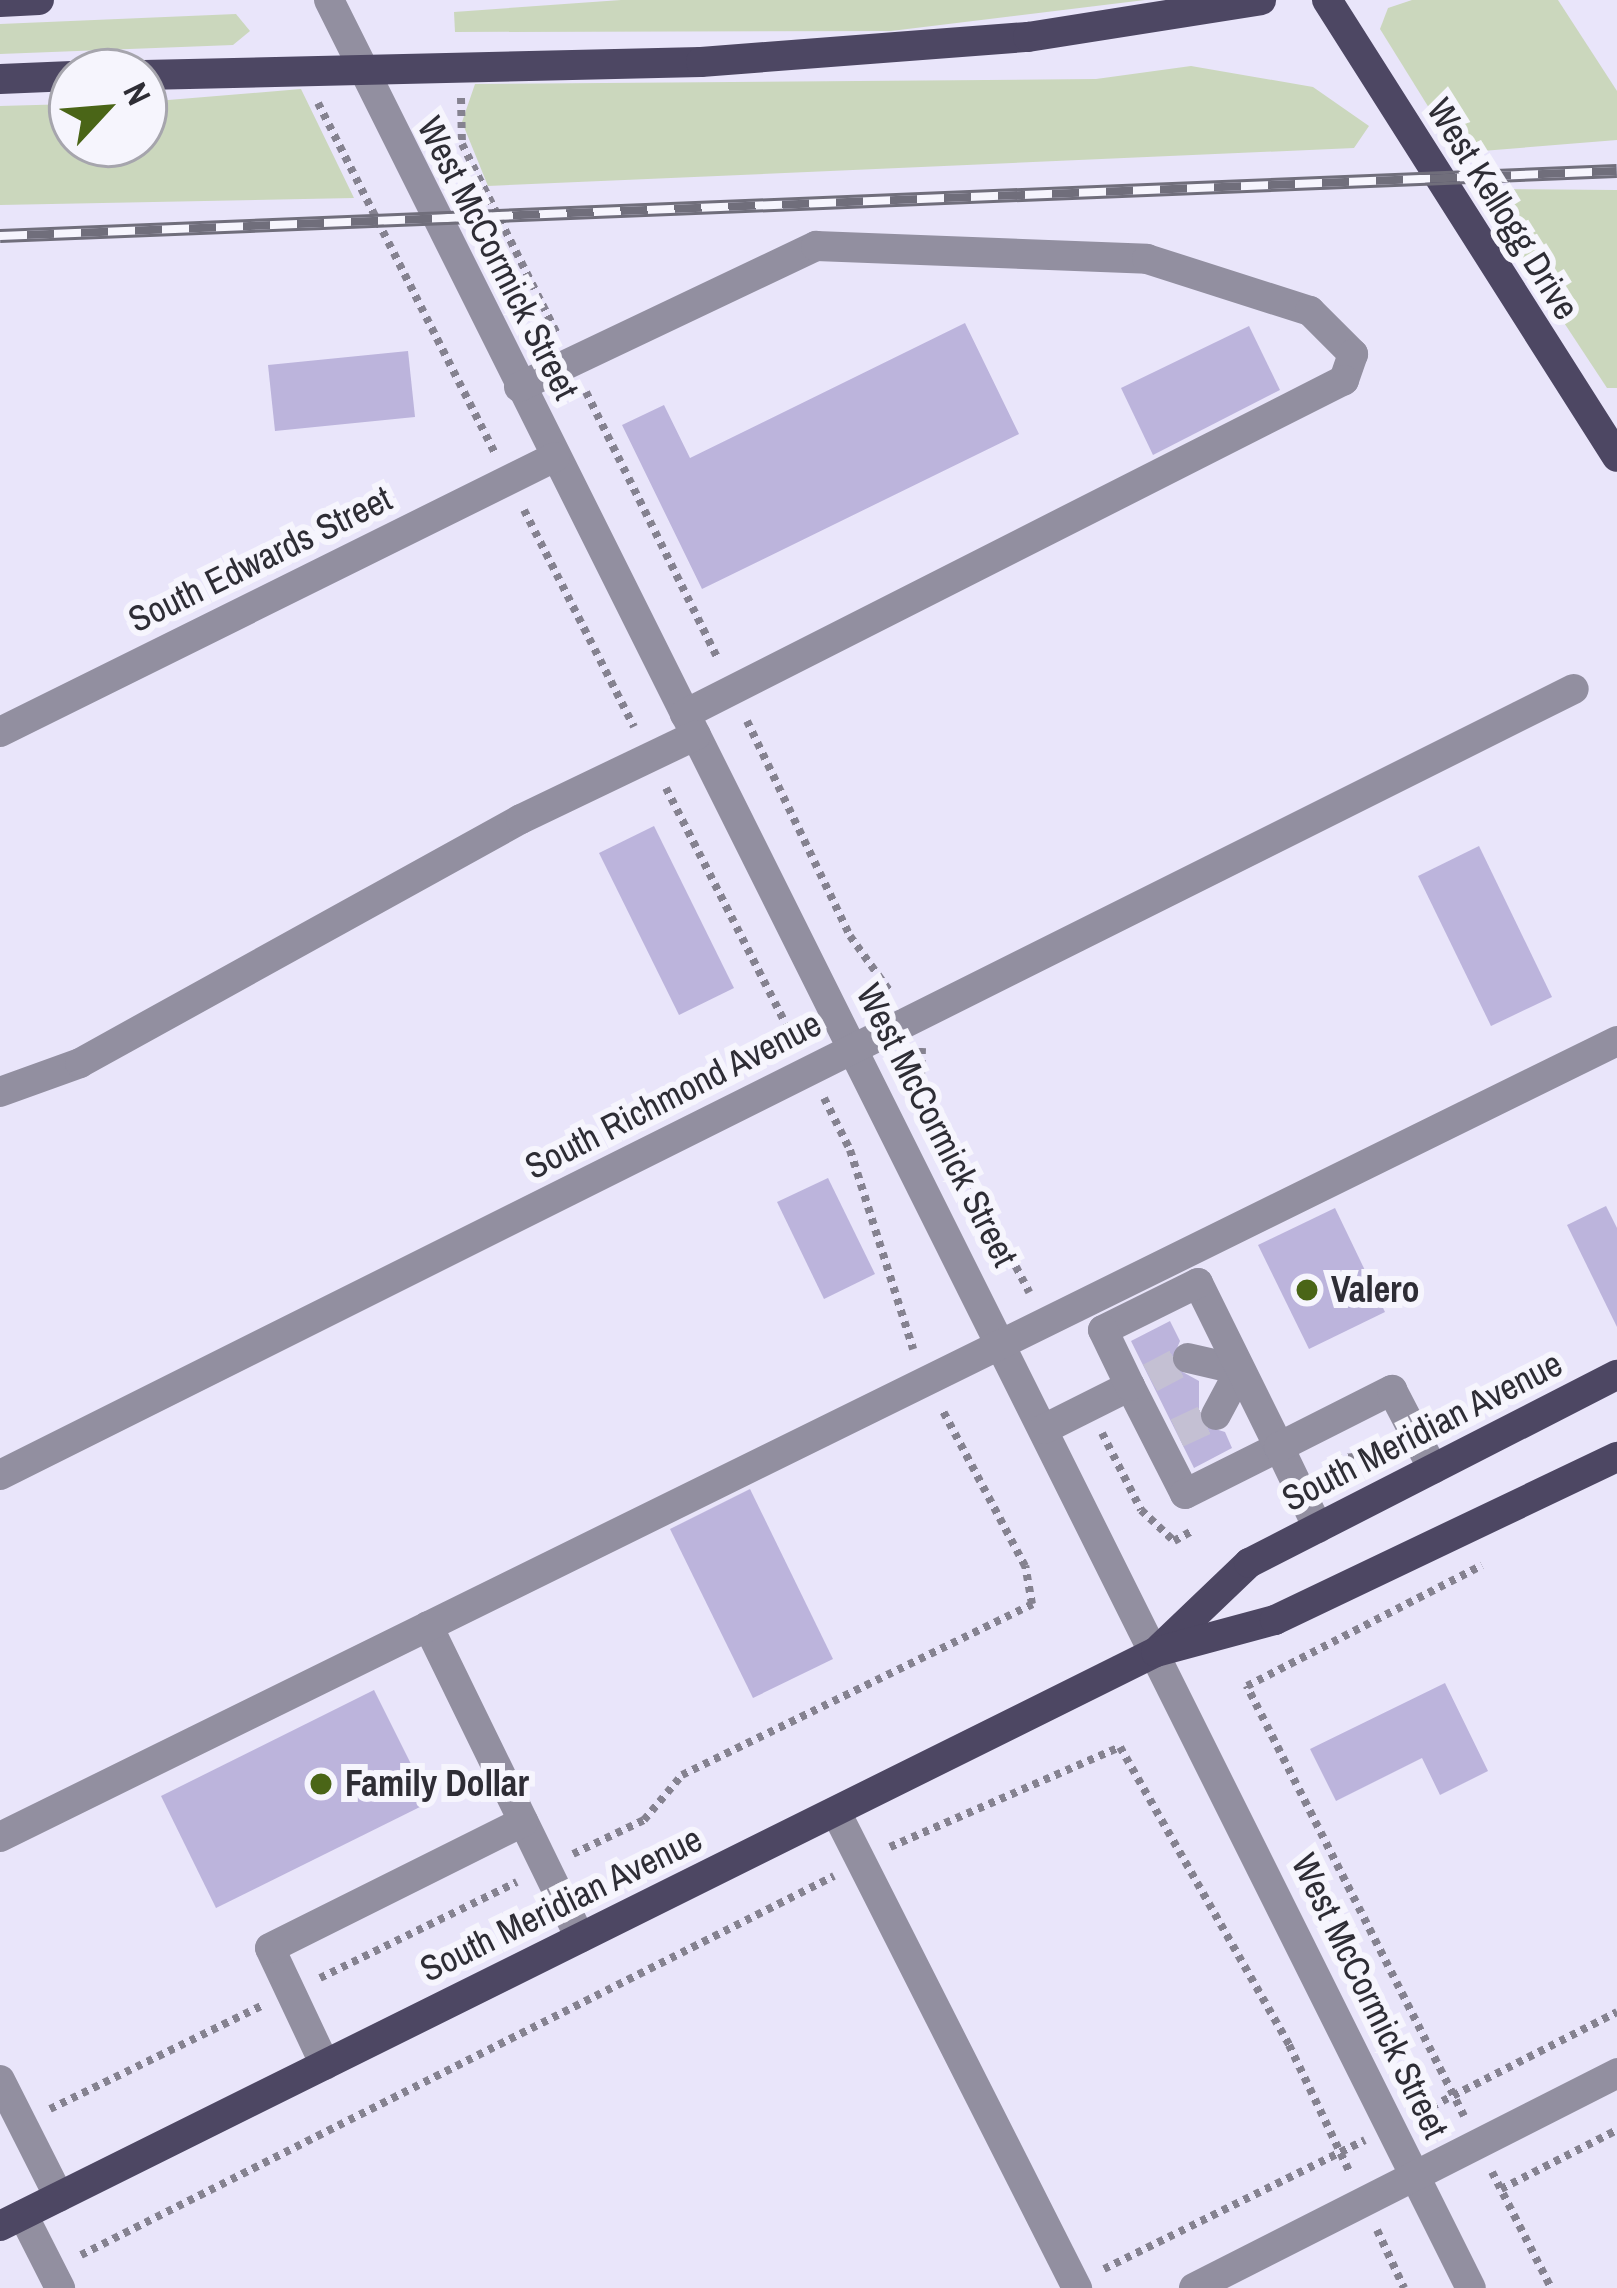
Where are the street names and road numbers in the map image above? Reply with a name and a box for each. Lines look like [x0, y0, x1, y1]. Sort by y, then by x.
street label: West Kellogg Drive [1418, 91, 1588, 327]
street label: West McCormick Street [408, 110, 588, 406]
street label: South Edwards Street [121, 477, 399, 641]
street label: West McCormick Street [847, 977, 1027, 1273]
street label: South Richmond Avenue [517, 1001, 829, 1189]
street label: South Meridian Avenue [1274, 1341, 1570, 1521]
street label: South Meridian Avenue [412, 1817, 710, 1991]
street label: West McCormick Street [1282, 1847, 1458, 2145]

